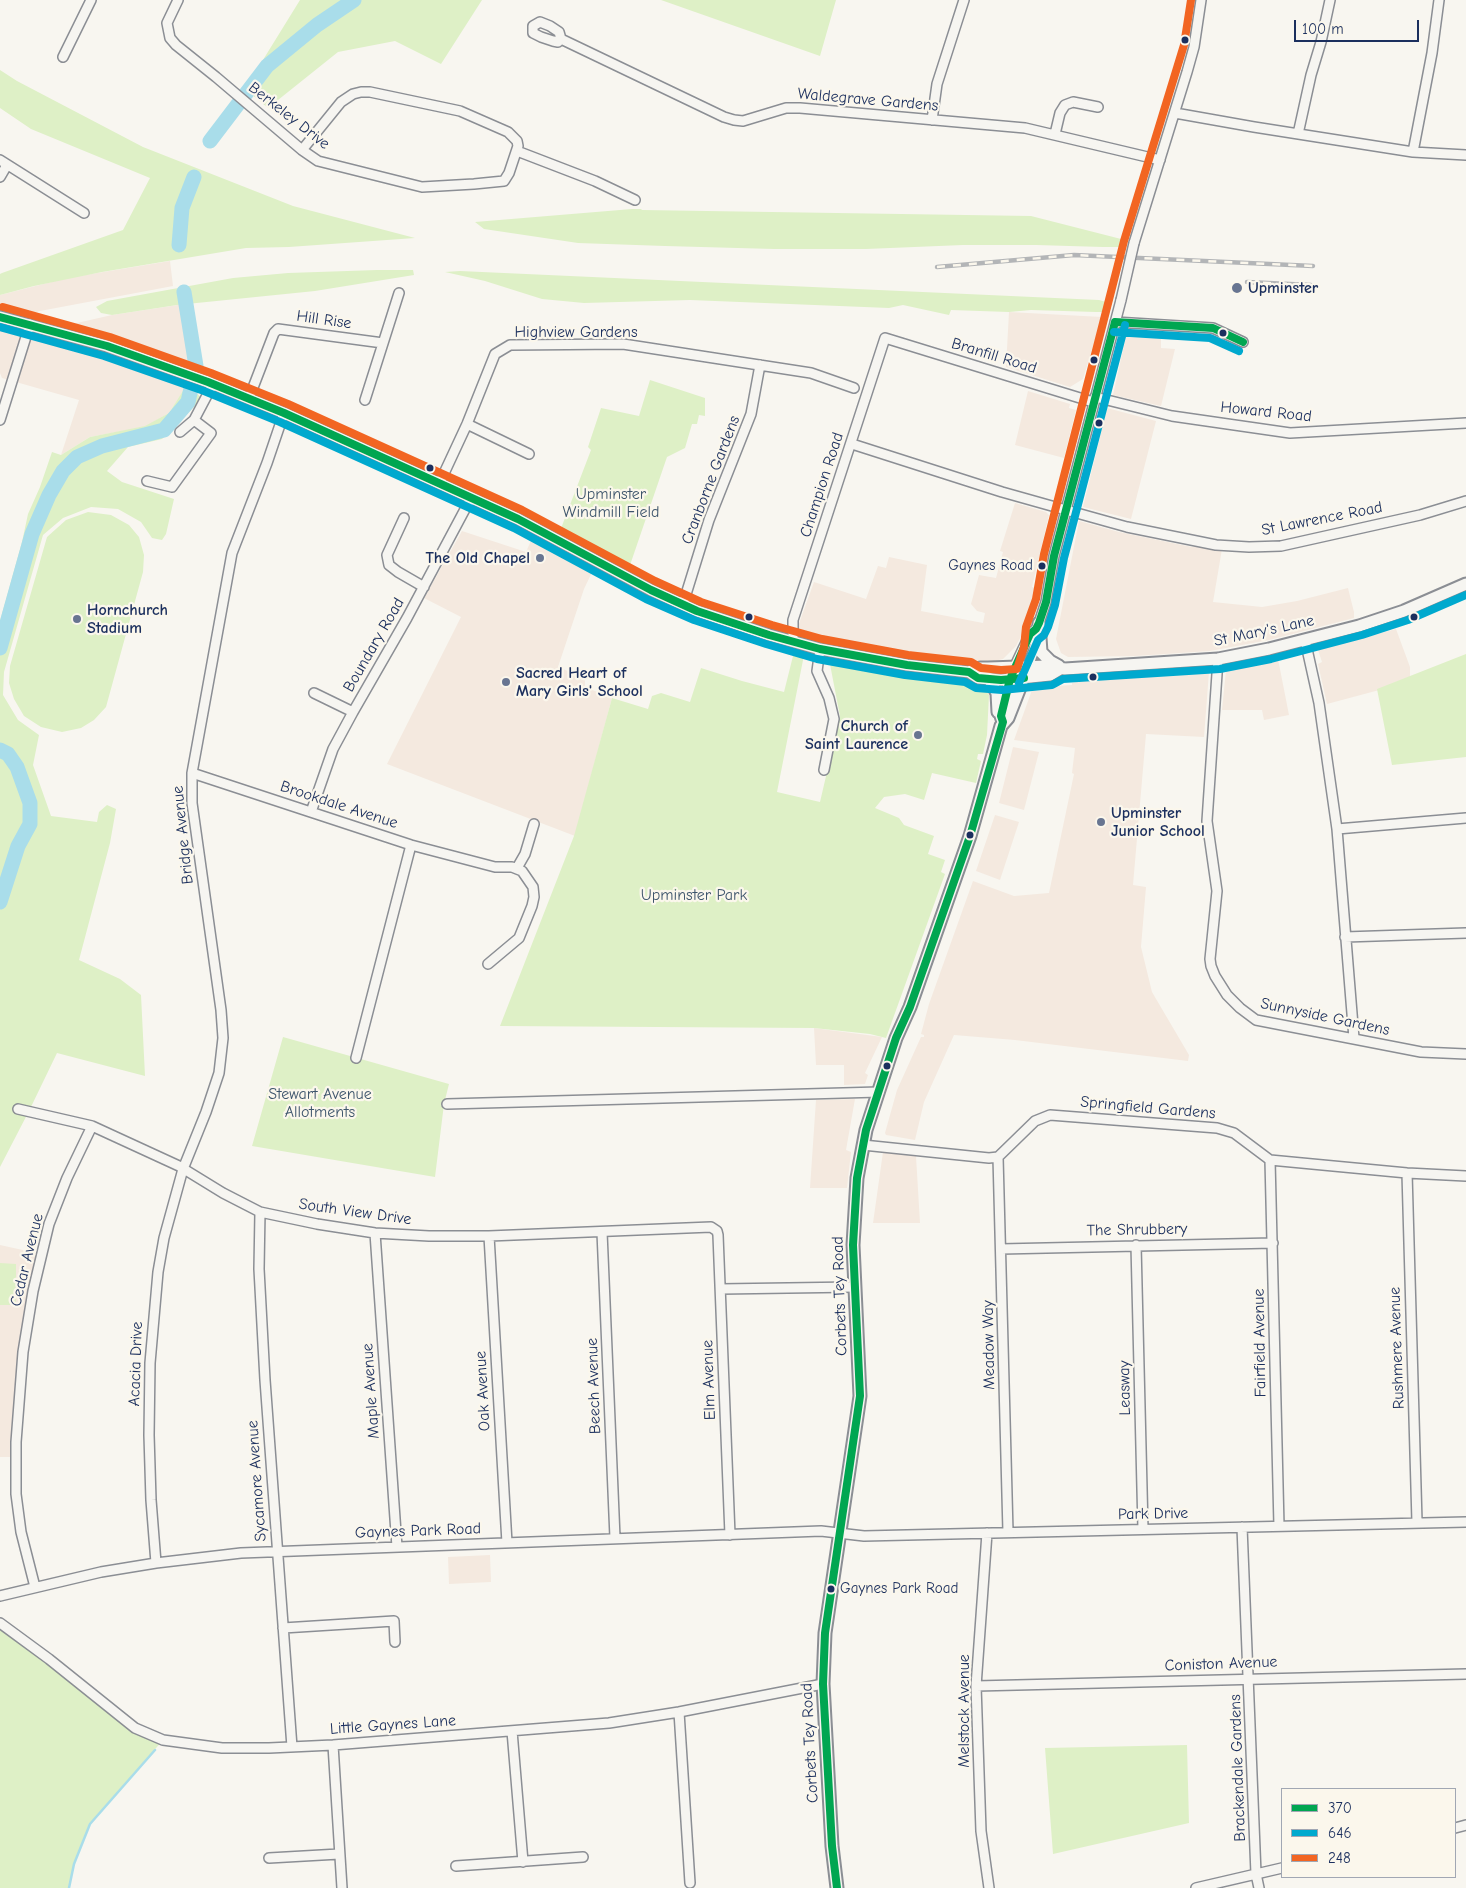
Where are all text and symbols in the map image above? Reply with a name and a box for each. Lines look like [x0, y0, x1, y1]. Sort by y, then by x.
scale bar [1296, 10, 1421, 42]
text: 100 m [1302, 20, 1344, 38]
unlabelled marker [1180, 35, 1190, 45]
street label: Berkeley Drive [244, 78, 334, 154]
street label: Waldegrave Gardens [797, 84, 939, 116]
place label: Upminster [1248, 278, 1318, 298]
marker: Upminster [1230, 281, 1244, 295]
street label: Hill Rise [295, 307, 353, 333]
street label: Highview Gardens [514, 322, 638, 342]
unlabelled marker [1218, 328, 1228, 338]
street label: Branfill Road [949, 334, 1039, 378]
unlabelled marker [1089, 355, 1099, 365]
street label: Howard Road [1219, 398, 1313, 426]
street label: Cranborne Gardens [678, 413, 744, 547]
unlabelled marker [1094, 418, 1104, 428]
street label: Champion Road [796, 430, 848, 540]
unlabelled marker [425, 463, 435, 473]
park label: Upminster Windmill Field [563, 484, 659, 522]
street label: St Lawrence Road [1260, 498, 1384, 540]
place label: The Old Chapel [425, 548, 530, 568]
marker: The Old Chapel [534, 552, 546, 564]
place label: Gaynes Road [948, 557, 1033, 575]
marker: Gaynes Road [1037, 561, 1047, 571]
street label: Boundary Road [339, 595, 409, 695]
place label: Hornchurch Stadium [87, 600, 168, 638]
street label: St Mary's Lane [1212, 611, 1316, 651]
unlabelled marker [744, 612, 754, 622]
unlabelled marker [1409, 612, 1419, 622]
marker: Hornchurch Stadium [71, 613, 83, 625]
place label: Sacred Heart of Mary Girls' School [516, 663, 643, 701]
unlabelled marker [1088, 672, 1098, 682]
marker: Sacred Heart of Mary Girls' School [500, 676, 512, 688]
place label: Church of Saint Laurence [805, 716, 908, 754]
marker: Church of Saint Laurence [912, 729, 924, 741]
street label: Brookdale Avenue [278, 777, 400, 833]
street label: Bridge Avenue [168, 785, 198, 885]
place label: Upminster Junior School [1111, 803, 1205, 841]
marker: Upminster Junior School [1095, 816, 1107, 828]
unlabelled marker [965, 830, 975, 840]
park label: Upminster Park [641, 885, 747, 905]
street label: Sunnyside Gardens [1259, 994, 1391, 1040]
unlabelled marker [882, 1061, 892, 1071]
park label: Stewart Avenue Allotments [268, 1084, 372, 1122]
street label: Springfield Gardens [1080, 1093, 1216, 1123]
street label: South View Drive [297, 1195, 413, 1229]
street label: Cedar Avenue [6, 1212, 48, 1308]
street label: The Shrubbery [1086, 1220, 1188, 1240]
street label: Corbets Tey Road [828, 1236, 852, 1356]
street label: Rushmere Avenue [1385, 1287, 1409, 1409]
street label: Fairfield Avenue [1249, 1288, 1271, 1398]
street label: Meadow Way [979, 1300, 999, 1390]
street label: Acacia Drive [125, 1321, 147, 1407]
street label: Beech Avenue [583, 1338, 605, 1434]
street label: Elm Avenue [698, 1339, 720, 1421]
street label: Maple Avenue [358, 1343, 384, 1439]
street label: Oak Avenue [471, 1350, 495, 1432]
street label: Leasway [1115, 1360, 1135, 1416]
street label: Sycamore Avenue [243, 1420, 271, 1542]
street label: Park Drive [1118, 1504, 1188, 1524]
street label: Gaynes Park Road [355, 1519, 481, 1543]
place label: Gaynes Park Road [840, 1580, 958, 1598]
marker: Gaynes Park Road [826, 1584, 836, 1594]
street label: Coniston Avenue [1164, 1652, 1278, 1676]
street label: Melstock Avenue [954, 1654, 974, 1768]
street label: Corbets Tey Road [797, 1683, 823, 1803]
street label: Brackendale Gardens [1226, 1694, 1250, 1842]
street label: Little Gaynes Lane [329, 1711, 457, 1739]
legend [1281, 1788, 1456, 1878]
text: 370 [1328, 1799, 1352, 1817]
text: 646 [1328, 1824, 1352, 1842]
text: 248 [1328, 1849, 1351, 1867]

